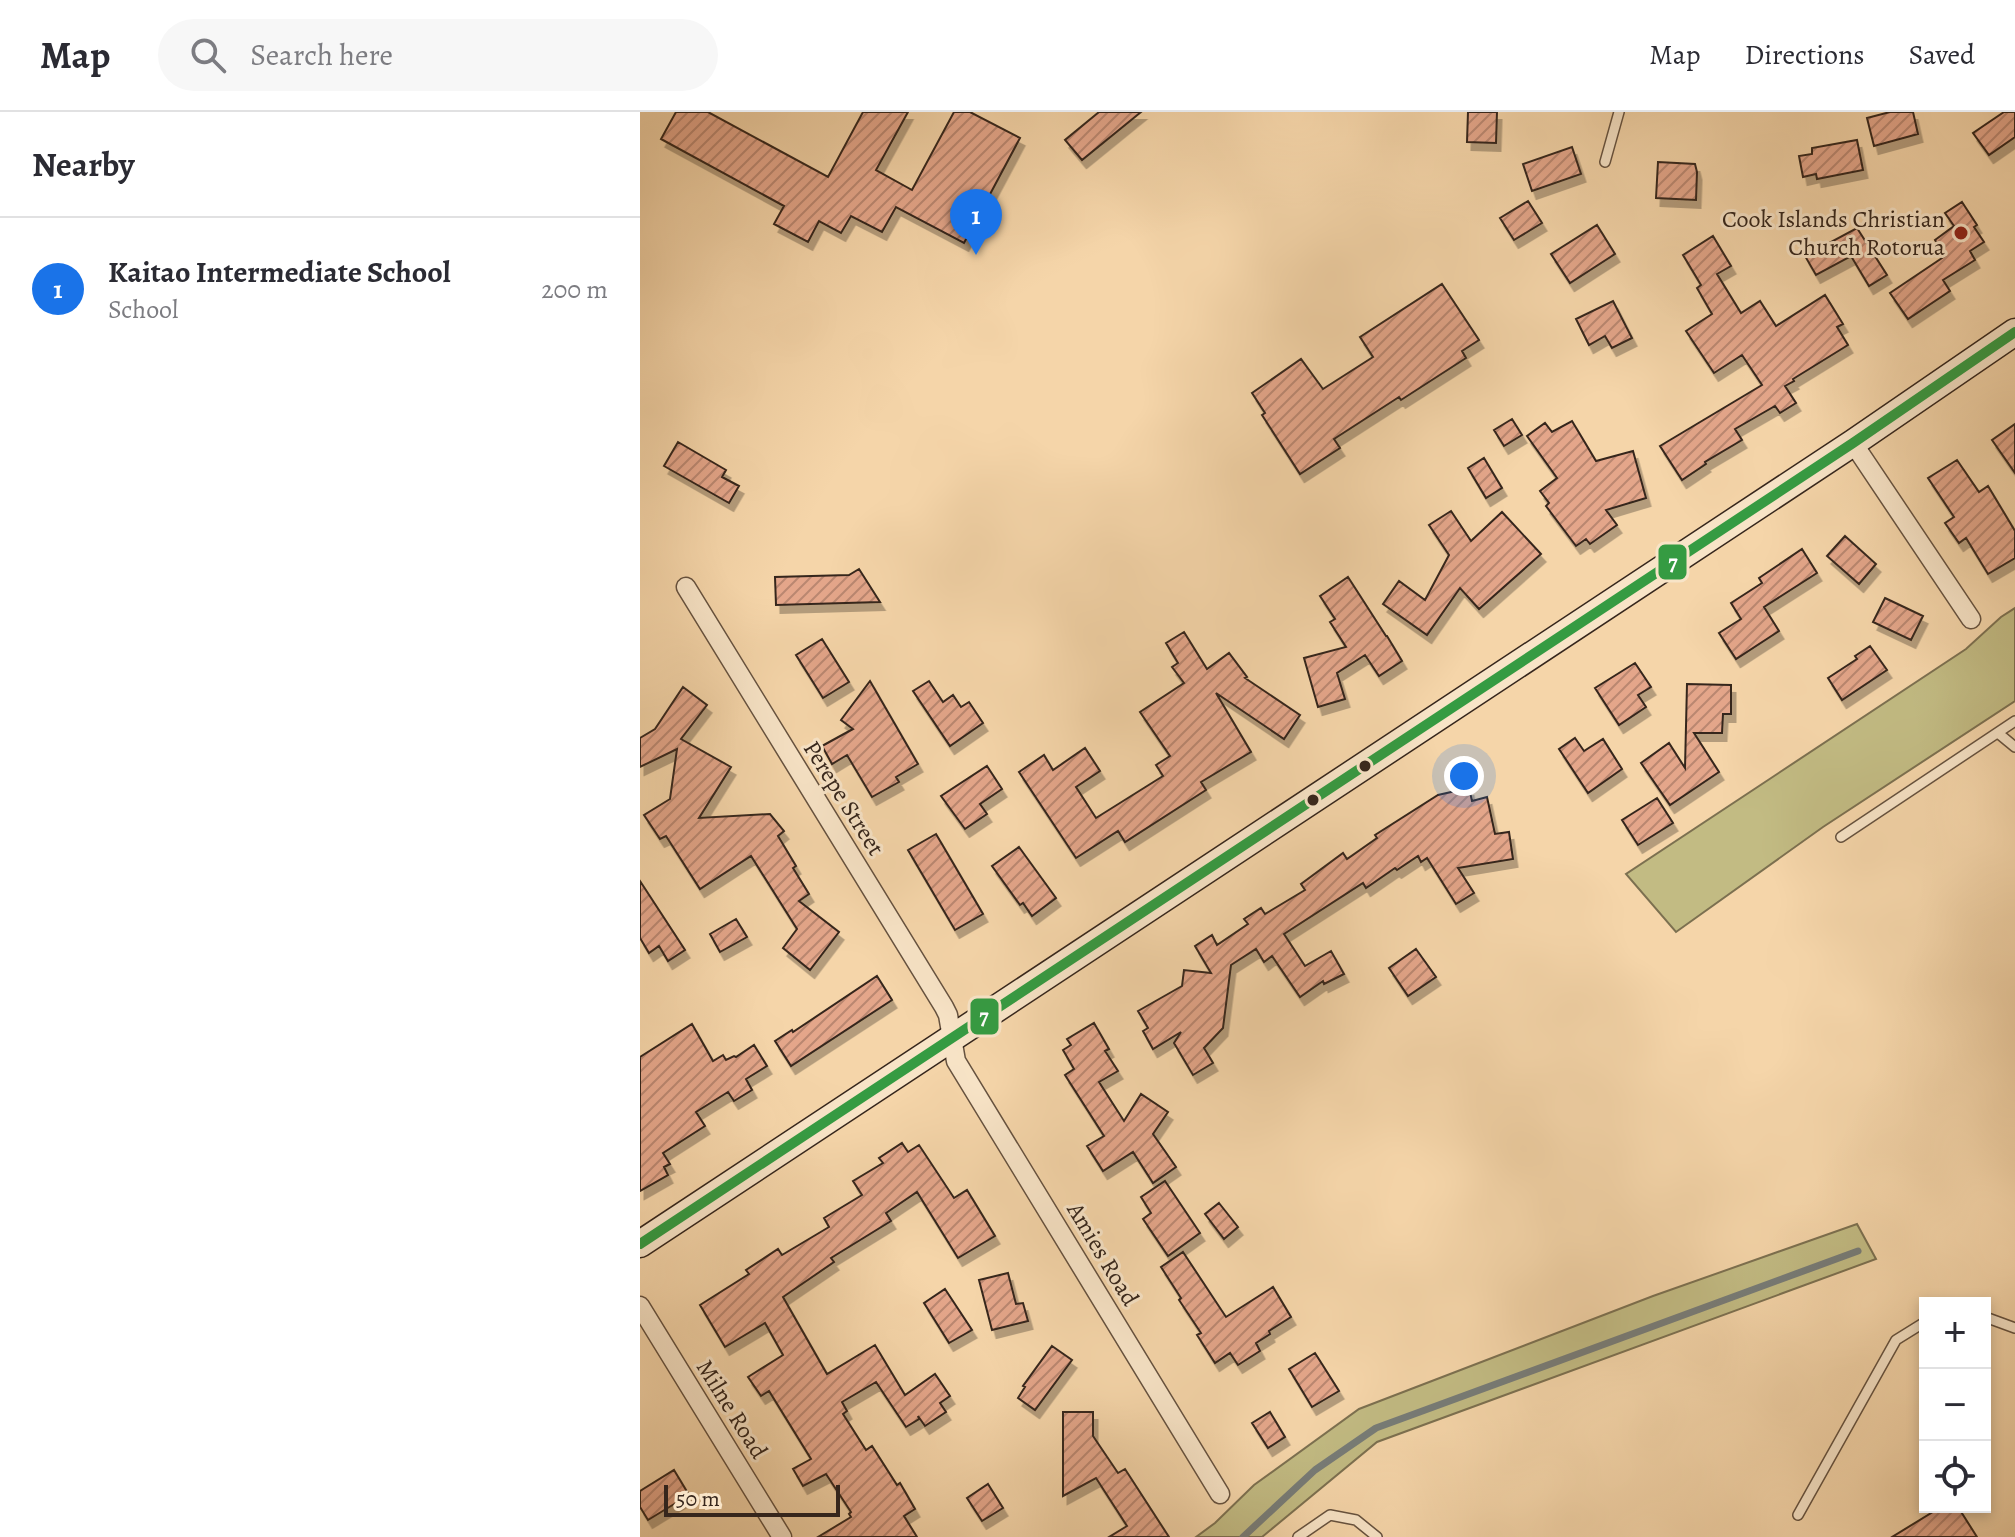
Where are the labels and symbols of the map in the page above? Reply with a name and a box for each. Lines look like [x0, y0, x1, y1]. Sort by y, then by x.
pin: 1 [950, 189, 1002, 255]
place label: Cook Islands Christian Church Rotorua [1722, 203, 1946, 263]
marker: Cook Islands Christian Church Rotorua [1952, 224, 1970, 242]
line badge: 7 [1657, 543, 1688, 581]
text: 7 [1668, 548, 1678, 578]
street label: Perepe Street [796, 734, 892, 862]
your location [1444, 756, 1484, 796]
unlabelled marker [1357, 758, 1373, 774]
unlabelled marker [1305, 792, 1321, 808]
line badge: 7 [969, 997, 1000, 1036]
text: 7 [979, 1002, 989, 1032]
street label: Amies Road [1059, 1195, 1146, 1312]
street label: Milne Road [689, 1353, 775, 1465]
scale bar [664, 1481, 840, 1517]

